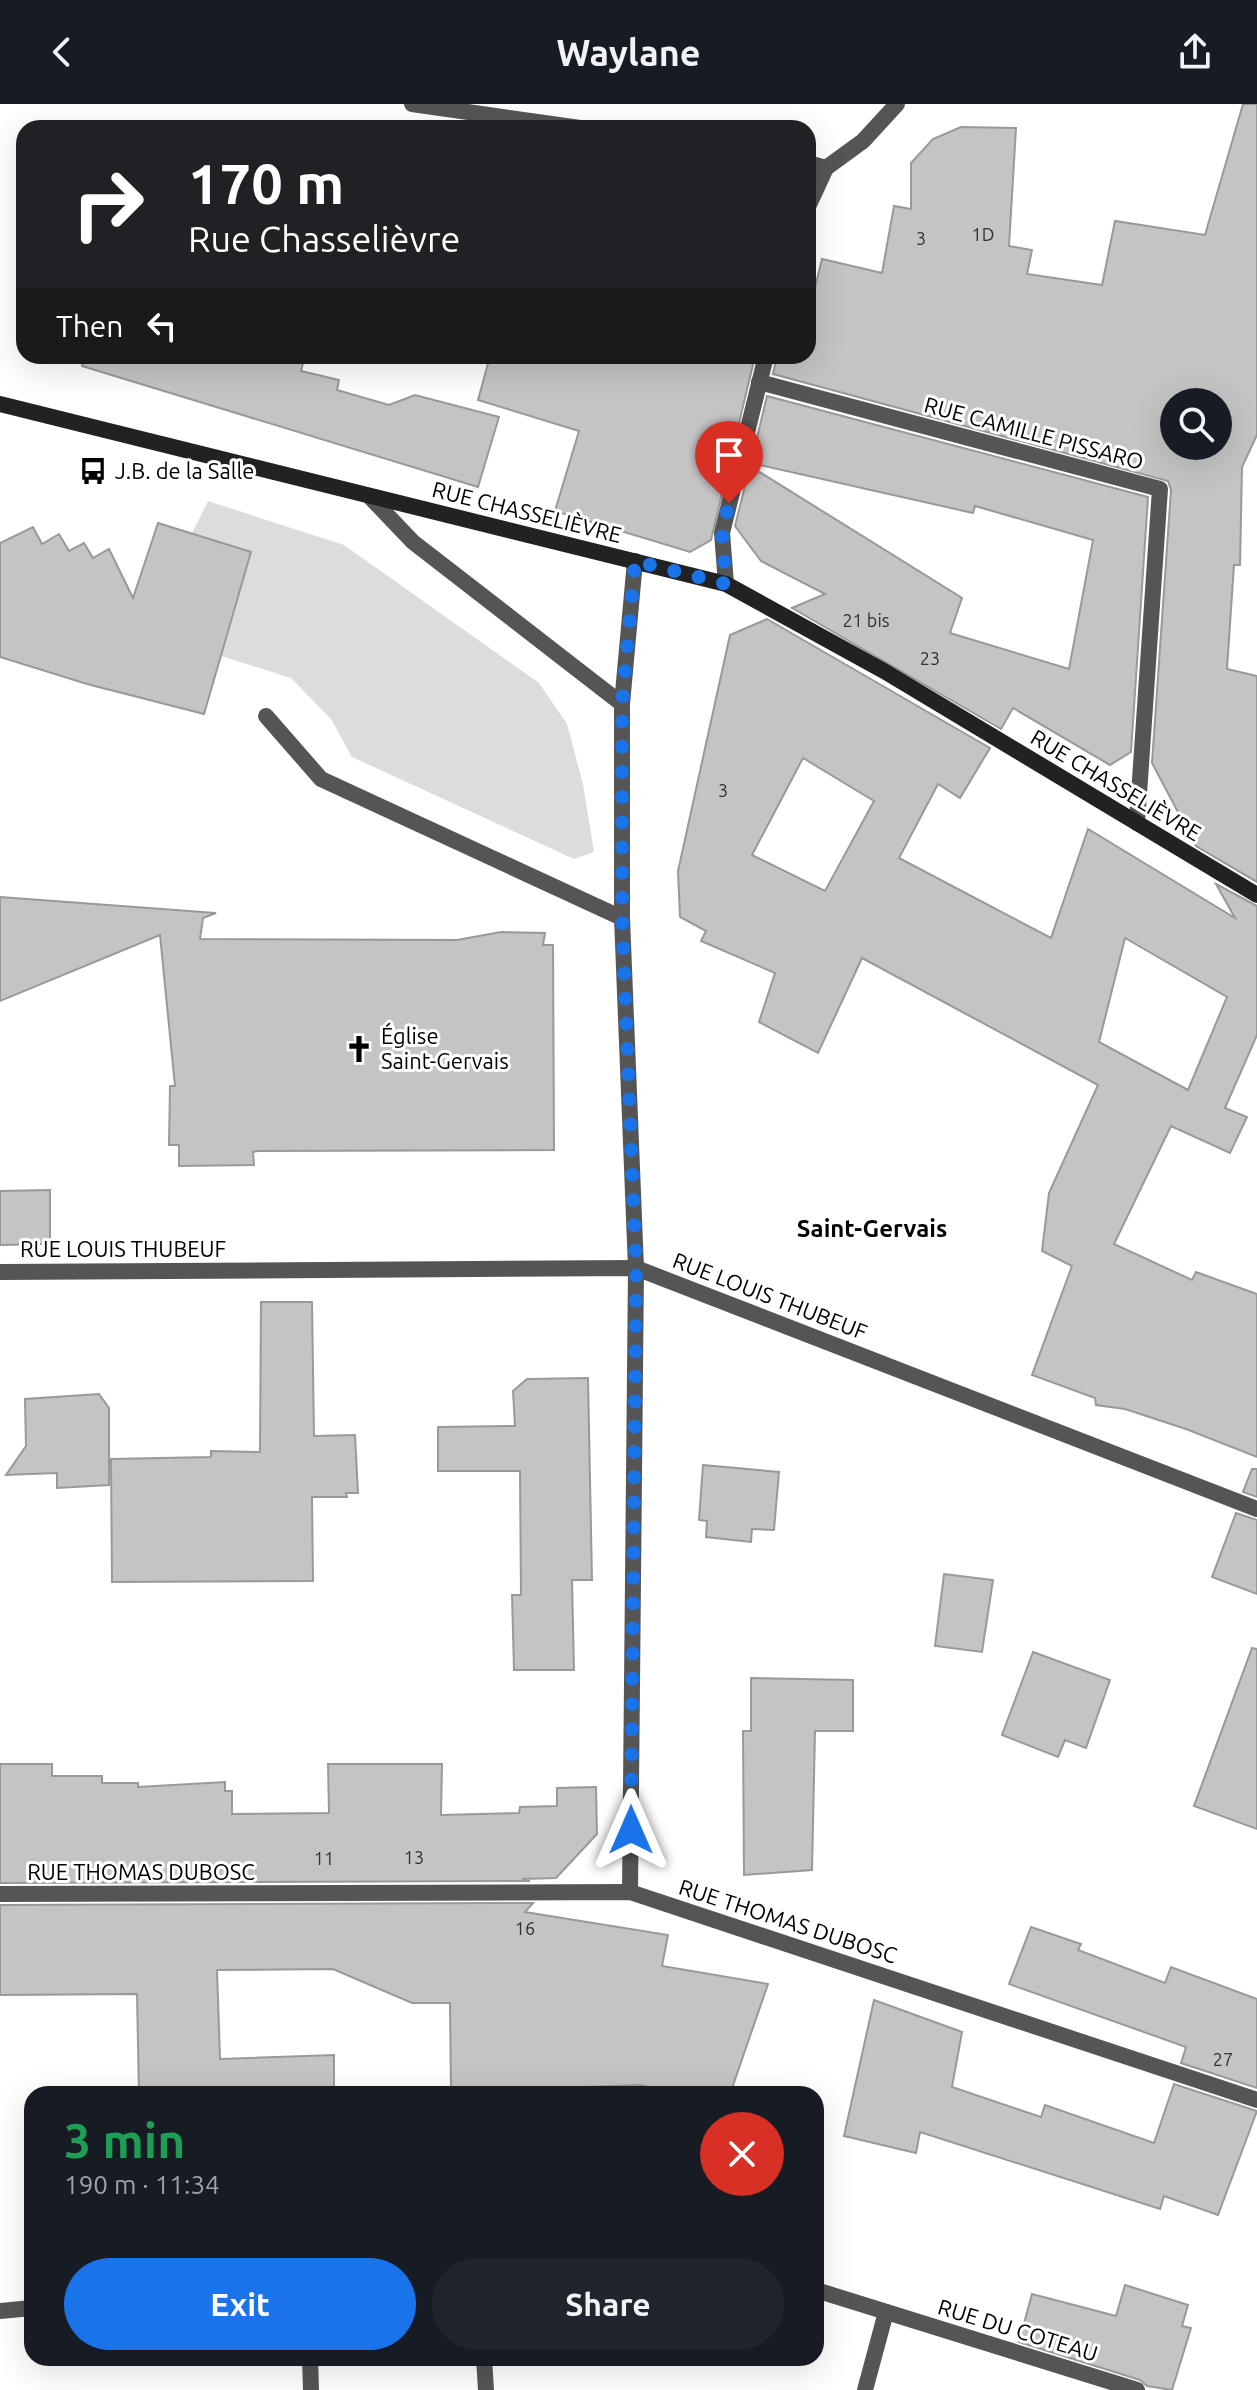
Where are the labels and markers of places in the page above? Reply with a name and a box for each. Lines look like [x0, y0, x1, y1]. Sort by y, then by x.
pin [695, 421, 763, 503]
bus stop icon: J.B. de la Salle [78, 456, 108, 486]
place label: J.B. de la Salle [115, 458, 254, 483]
place label: Église Saint-Gervais [381, 1022, 509, 1073]
church icon: Église Saint-Gervais [344, 1034, 374, 1064]

